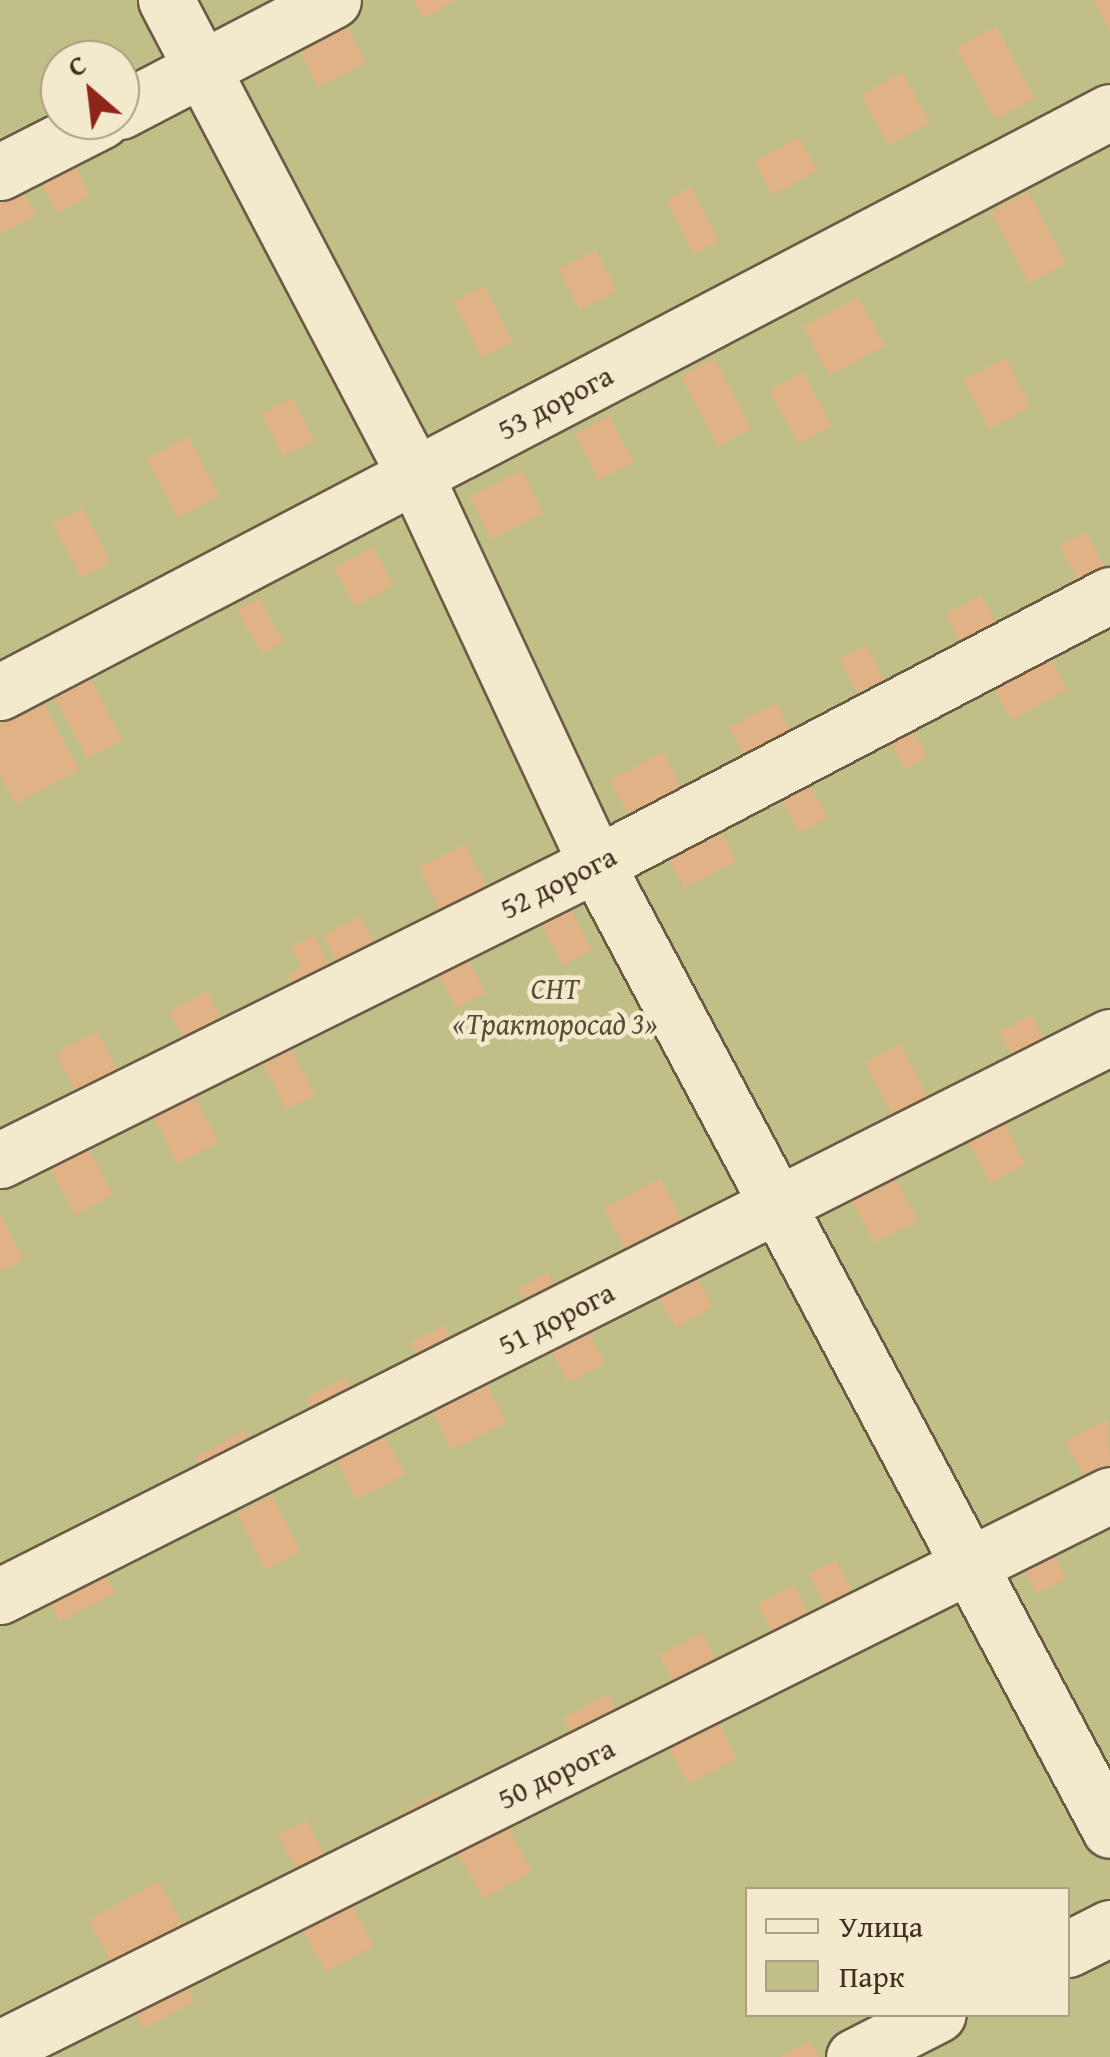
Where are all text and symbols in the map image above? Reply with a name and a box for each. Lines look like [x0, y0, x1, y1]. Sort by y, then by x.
north arrow [40, 40, 140, 140]
text: С [60, 43, 93, 87]
street label: 53 дорога [491, 357, 619, 447]
street label: 52 дорога [494, 837, 622, 927]
park label: СНТ «Тракторосад 3» [452, 970, 658, 1040]
street label: 51 дорога [492, 1273, 620, 1363]
street label: 50 дорога [492, 1729, 620, 1817]
legend [745, 1887, 1070, 2017]
text: Улица [839, 1904, 923, 1948]
text: Парк [839, 1954, 905, 1998]

